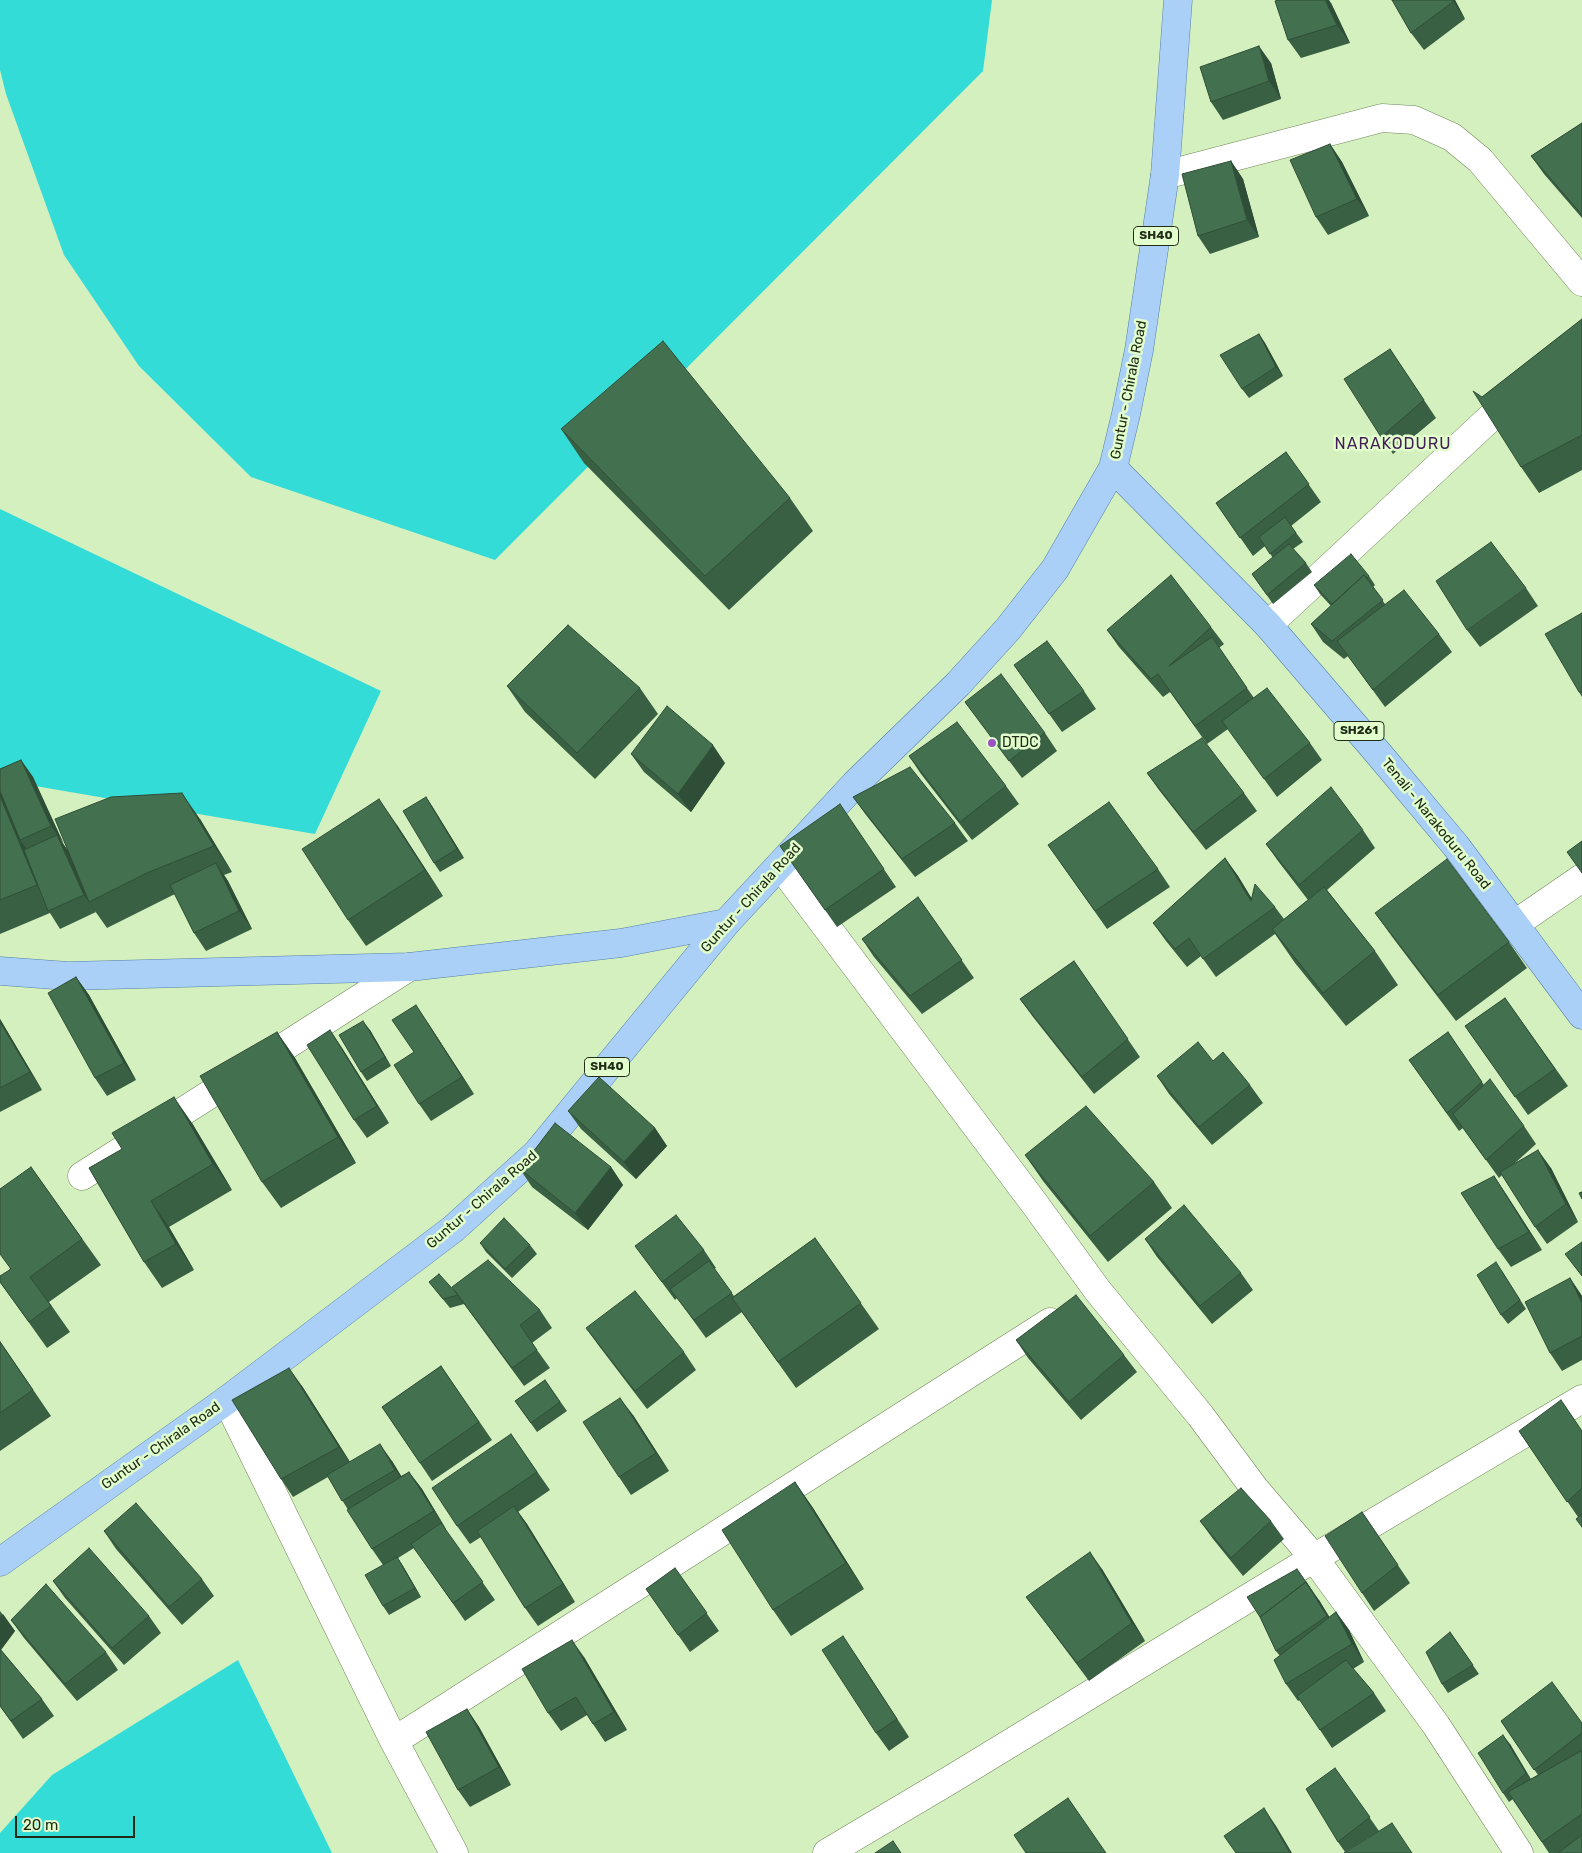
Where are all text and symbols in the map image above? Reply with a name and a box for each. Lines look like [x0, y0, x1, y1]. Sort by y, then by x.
road number: SH40 [1134, 227, 1178, 246]
street label: Guntur - Chirala Road [1107, 319, 1151, 461]
district label: NARAKODURU [1333, 434, 1453, 454]
road number: SH261 [1334, 721, 1384, 740]
place label: DTDC [1002, 735, 1039, 751]
marker: DTDC [986, 737, 998, 749]
street label: Tenali - Narakoduru Road [1378, 755, 1494, 893]
street label: Guntur - Chirala Road [698, 840, 804, 956]
road number: SH40 [584, 1058, 630, 1076]
street label: Guntur - Chirala Road [423, 1147, 541, 1253]
street label: Guntur - Chirala Road [98, 1399, 224, 1493]
scale bar [18, 1806, 138, 1838]
text: 20 m [23, 1816, 58, 1834]

